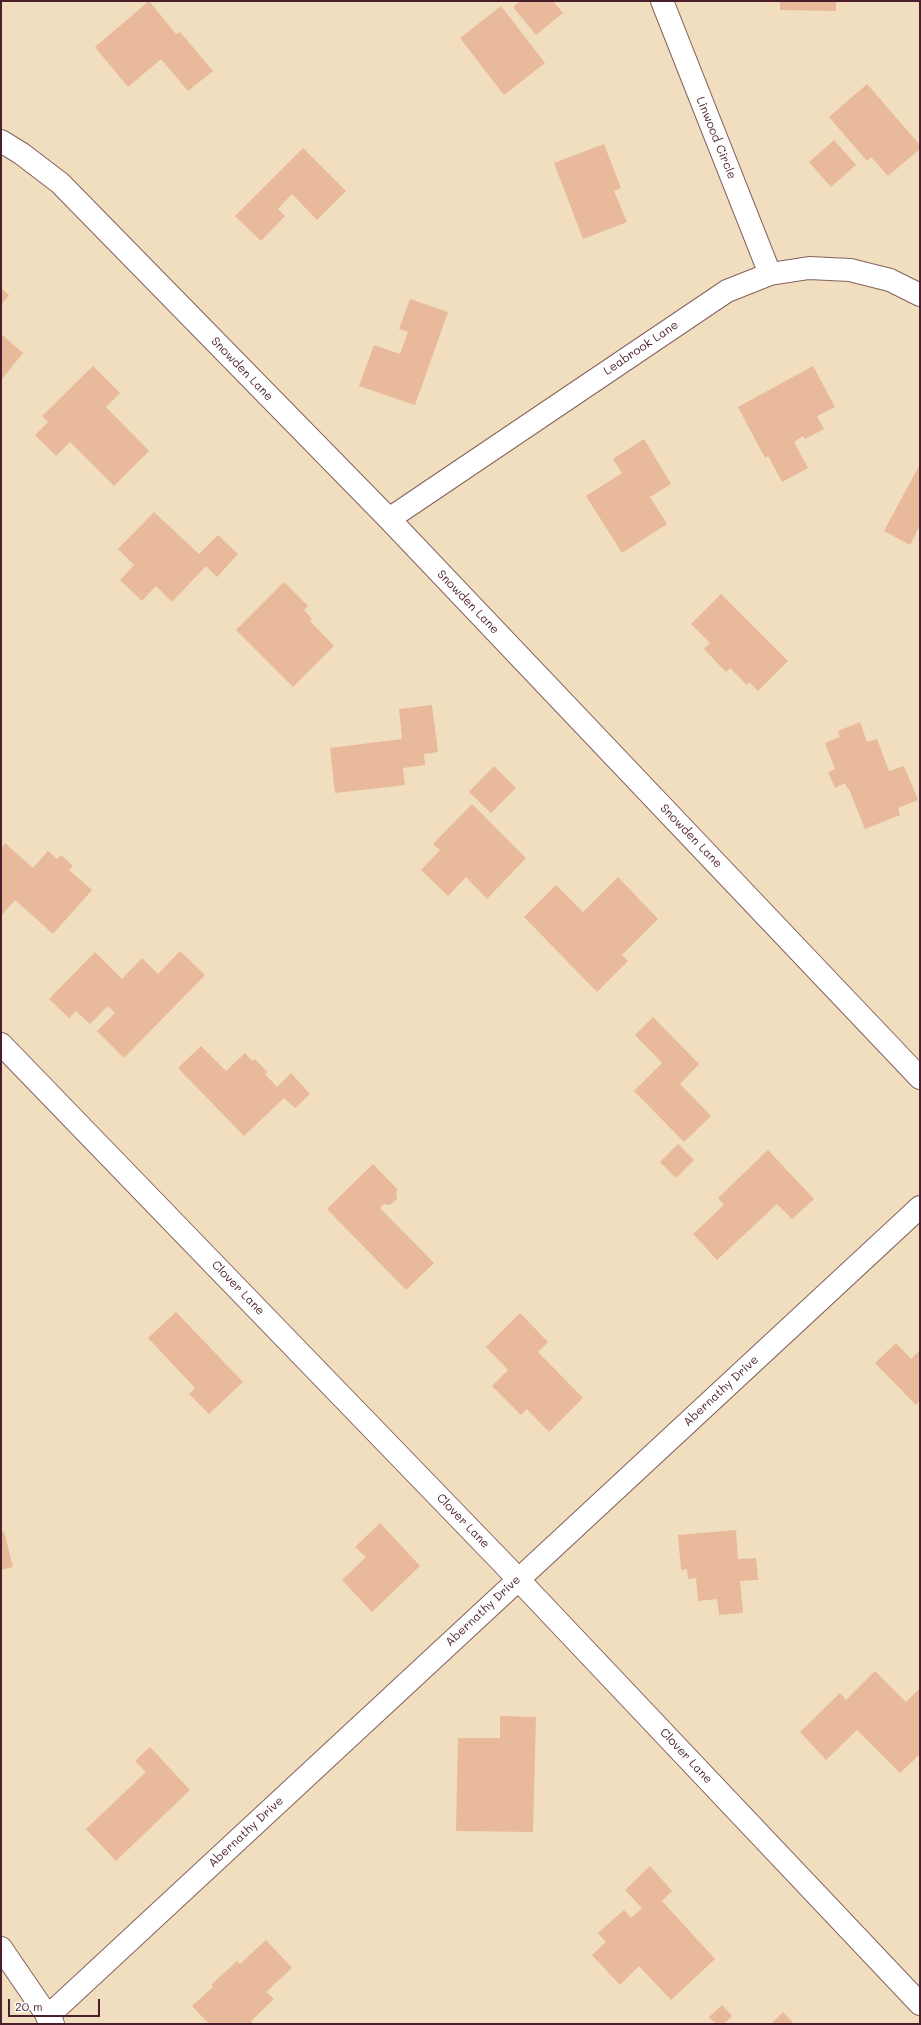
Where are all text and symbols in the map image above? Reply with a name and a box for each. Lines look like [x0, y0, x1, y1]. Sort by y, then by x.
street label: Linwood Circle [693, 95, 739, 181]
street label: Leabrook Lane [601, 318, 681, 378]
street label: Snowden Lane [208, 334, 276, 404]
street label: Snowden Lane [434, 567, 502, 637]
street label: Snowden Lane [657, 801, 725, 871]
street label: Clover Lane [208, 1258, 268, 1318]
street label: Abernathy Drive [680, 1353, 762, 1429]
street label: Clover Lane [433, 1491, 493, 1551]
street label: Abernathy Drive [442, 1573, 524, 1649]
street label: Clover Lane [657, 1725, 715, 1787]
street label: Abernathy Drive [205, 1794, 287, 1870]
scale bar [10, 1991, 102, 2017]
text: 20 m [15, 1998, 43, 2014]

